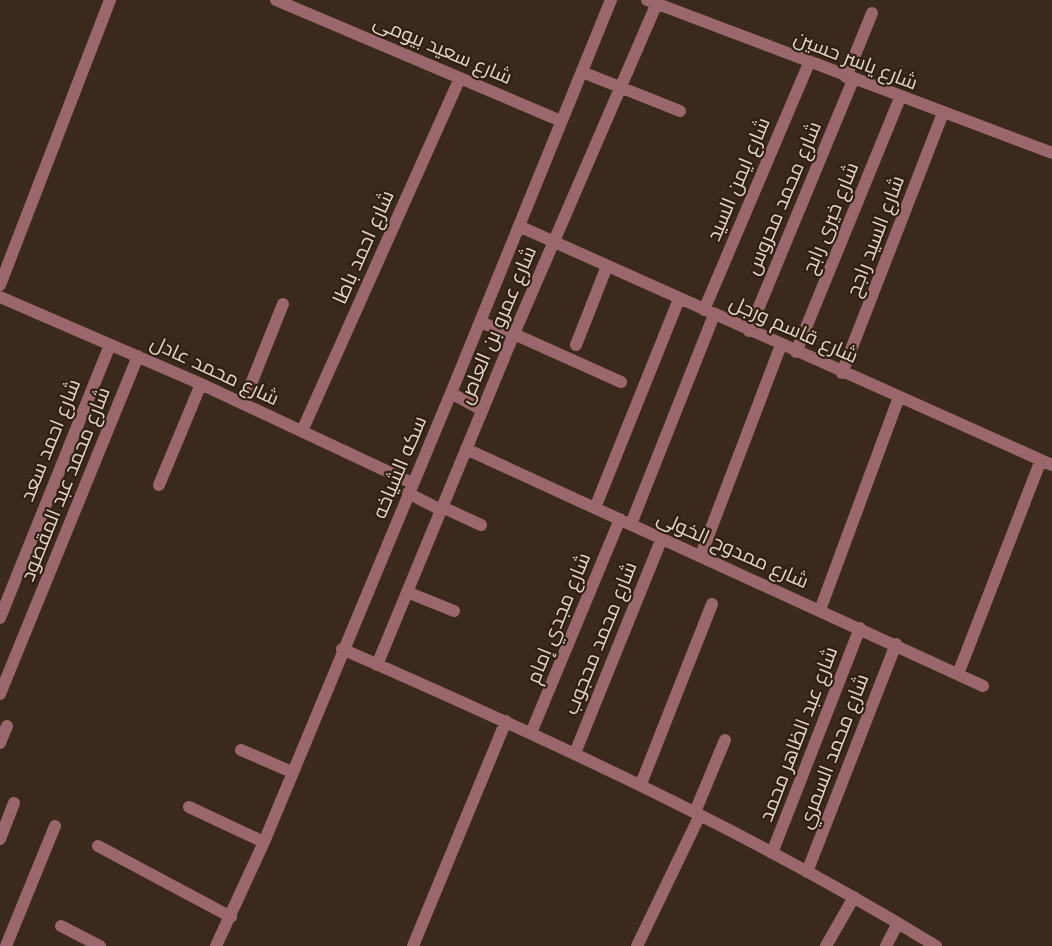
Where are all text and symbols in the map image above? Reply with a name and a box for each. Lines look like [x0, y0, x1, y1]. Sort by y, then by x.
street label: شارع سعيد بيومى [369, 7, 517, 91]
street label: شارع ياسر حسين [790, 24, 922, 96]
street label: شارع ايمن السيد [699, 113, 777, 245]
street label: شارع محمد محروس [738, 117, 828, 279]
street label: شارع خيرى رابح [795, 158, 865, 278]
street label: شارع السيد راجح [839, 171, 911, 301]
street label: شارع احمد باطا [325, 186, 401, 308]
street label: شارع عمرو بن العاص [451, 242, 543, 408]
street label: شارع قاسم ورجل [725, 288, 863, 370]
street label: شارع محمد عادل [146, 328, 284, 412]
street label: شارع احمد سعد [13, 375, 87, 505]
street label: شارع محمد عبد المقصود [13, 383, 117, 585]
street label: سكه الشياخه [365, 411, 432, 522]
street label: شارع ممدوح الخولى [653, 503, 813, 595]
street label: شارع مجدي إمام [519, 548, 599, 689]
street label: شارع محمد محجوب [557, 557, 643, 719]
street label: شارع عبد الظاهر محمد [752, 642, 844, 826]
street label: شارع محمد السمري [791, 670, 877, 833]

